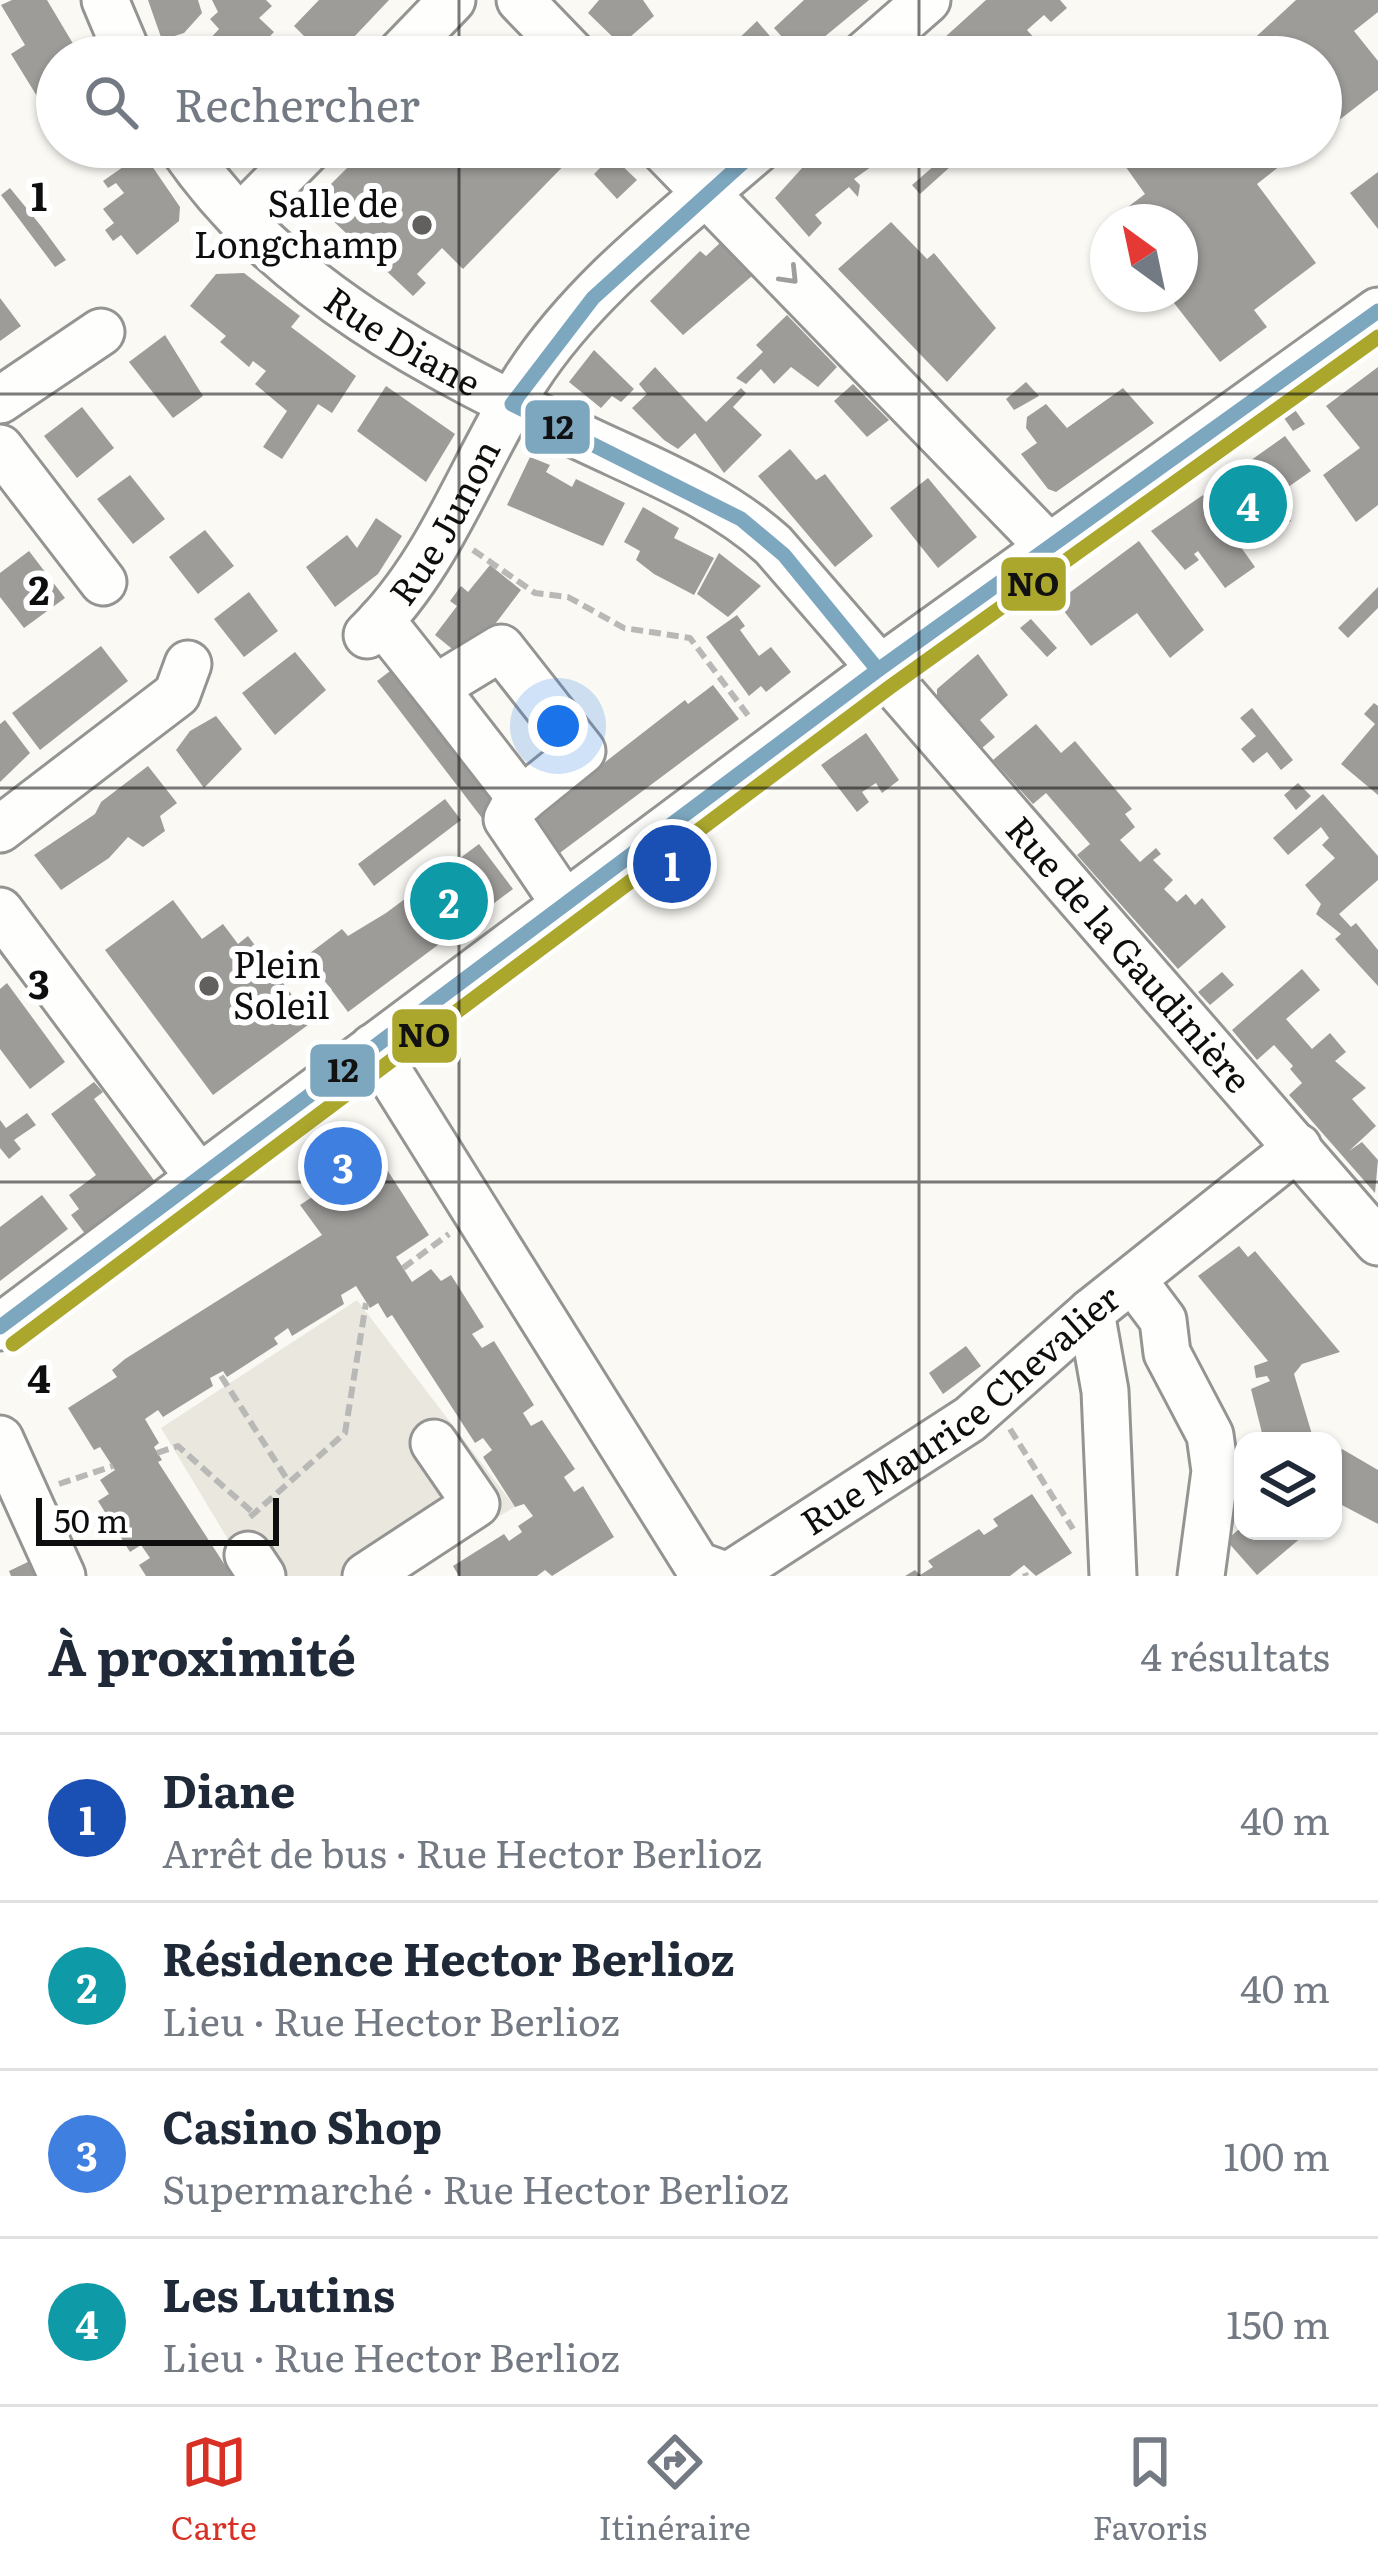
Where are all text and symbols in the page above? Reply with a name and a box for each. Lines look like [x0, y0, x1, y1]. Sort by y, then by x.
search box [36, 36, 1342, 168]
icon: search [78, 69, 144, 135]
text: Rechercher [174, 69, 420, 136]
text: 1 [31, 165, 47, 223]
place label: Salle de Longchamp [194, 175, 398, 269]
north arrow [1090, 204, 1198, 312]
marker: Salle de Longchamp [409, 212, 435, 238]
one-way arrow [775, 262, 797, 284]
street label: Rue Diane [315, 272, 491, 407]
line badge: 12 [523, 398, 592, 456]
text: 12 [542, 400, 574, 449]
street label: Rue Junon [375, 429, 511, 615]
pin: 4 [1209, 459, 1287, 549]
line badge: NO [999, 555, 1068, 613]
text: NO [1007, 557, 1059, 606]
text: 2 [29, 559, 49, 617]
your location [528, 696, 588, 756]
street label: Rue de la Gaudinière [995, 803, 1266, 1103]
pin: 1 [633, 819, 711, 909]
pin: 2 [410, 856, 488, 946]
place label: Plein Soleil [233, 936, 330, 1030]
text: 3 [28, 953, 50, 1011]
marker: Plein Soleil [196, 973, 222, 999]
line badge: NO [390, 1007, 459, 1065]
text: NO [398, 1008, 450, 1057]
line badge: 12 [308, 1042, 377, 1099]
text: 12 [327, 1043, 359, 1092]
pin: 3 [304, 1121, 382, 1211]
street label: Rue Maurice Chevalier [789, 1270, 1130, 1546]
text: 4 [27, 1347, 51, 1405]
map controls [1234, 1432, 1342, 1540]
button: layers [1234, 1432, 1342, 1540]
scale bar [36, 1492, 279, 1545]
text: 50 m [54, 1494, 128, 1543]
text: À proximité [48, 1616, 356, 1692]
text: 4 résultats [1140, 1625, 1330, 1683]
text: Diane [162, 1755, 295, 1822]
text: 1 [79, 1789, 95, 1847]
text: 40 m [1240, 1789, 1330, 1847]
text: Arrêt de bus · Rue Hector Berlioz [162, 1822, 762, 1880]
text: Résidence Hector Berlioz [162, 1923, 735, 1990]
text: 2 [77, 1957, 97, 2015]
text: 40 m [1240, 1957, 1330, 2015]
text: Lieu · Rue Hector Berlioz [162, 1990, 620, 2048]
text: Casino Shop [162, 2091, 442, 2158]
text: 3 [76, 2125, 98, 2183]
text: 100 m [1223, 2125, 1330, 2183]
text: Supermarché · Rue Hector Berlioz [162, 2158, 789, 2216]
text: Les Lutins [162, 2259, 395, 2326]
text: 4 [75, 2293, 99, 2351]
text: 150 m [1226, 2293, 1330, 2351]
text: Lieu · Rue Hector Berlioz [162, 2326, 620, 2384]
tab: Carte [171, 2429, 257, 2550]
tab: Itinéraire [599, 2429, 751, 2550]
tab: Favoris [1093, 2429, 1207, 2550]

